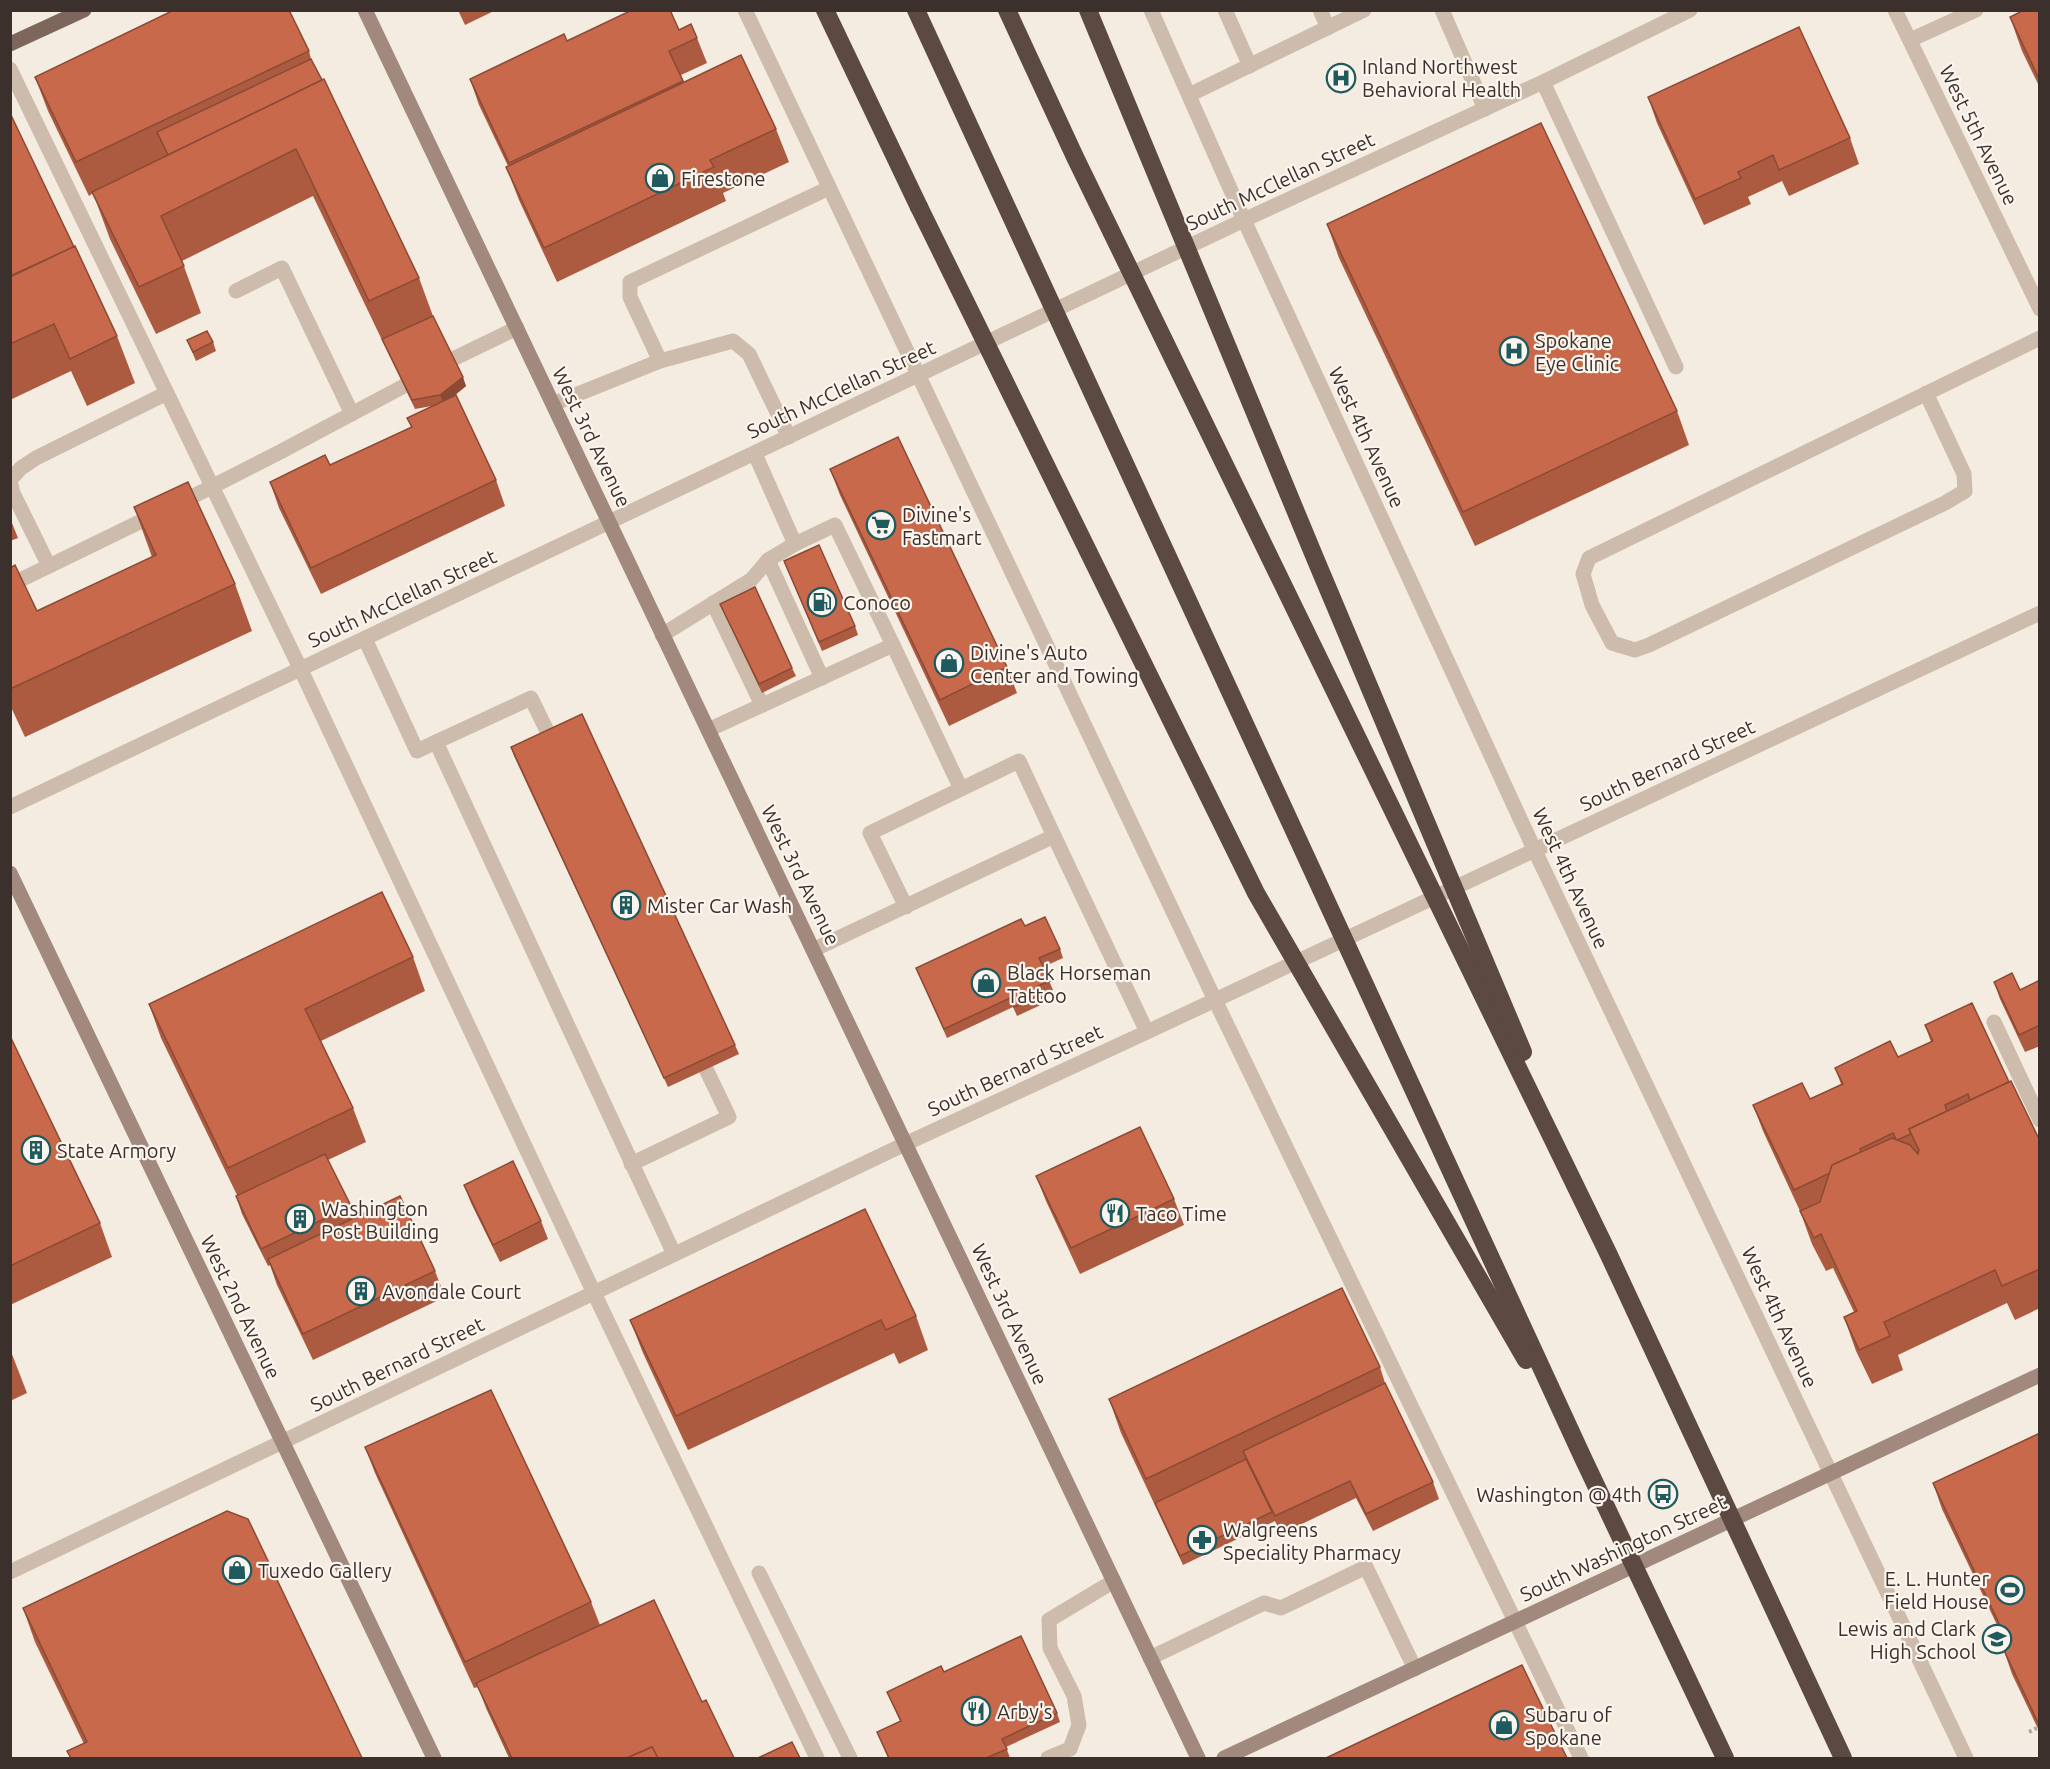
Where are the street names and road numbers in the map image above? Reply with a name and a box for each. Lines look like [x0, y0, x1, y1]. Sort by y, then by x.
street label: West 5th Avenue [1935, 61, 2023, 209]
street label: South McClellan Street [1182, 127, 1378, 235]
street label: South McClellan Street [743, 335, 939, 443]
street label: West 3rd Avenue [548, 363, 636, 511]
street label: West 4th Avenue [1324, 363, 1410, 511]
street label: South McClellan Street [304, 544, 500, 652]
street label: South Bernard Street [1576, 714, 1758, 816]
street label: West 3rd Avenue [757, 801, 845, 949]
street label: West 4th Avenue [1528, 804, 1614, 952]
street label: South Bernard Street [924, 1019, 1106, 1121]
street label: West 2nd Avenue [196, 1232, 286, 1382]
street label: West 3rd Avenue [967, 1240, 1053, 1388]
street label: West 4th Avenue [1737, 1243, 1823, 1391]
street label: South Bernard Street [306, 1312, 488, 1416]
street label: South Washington Street [1516, 1490, 1730, 1606]

